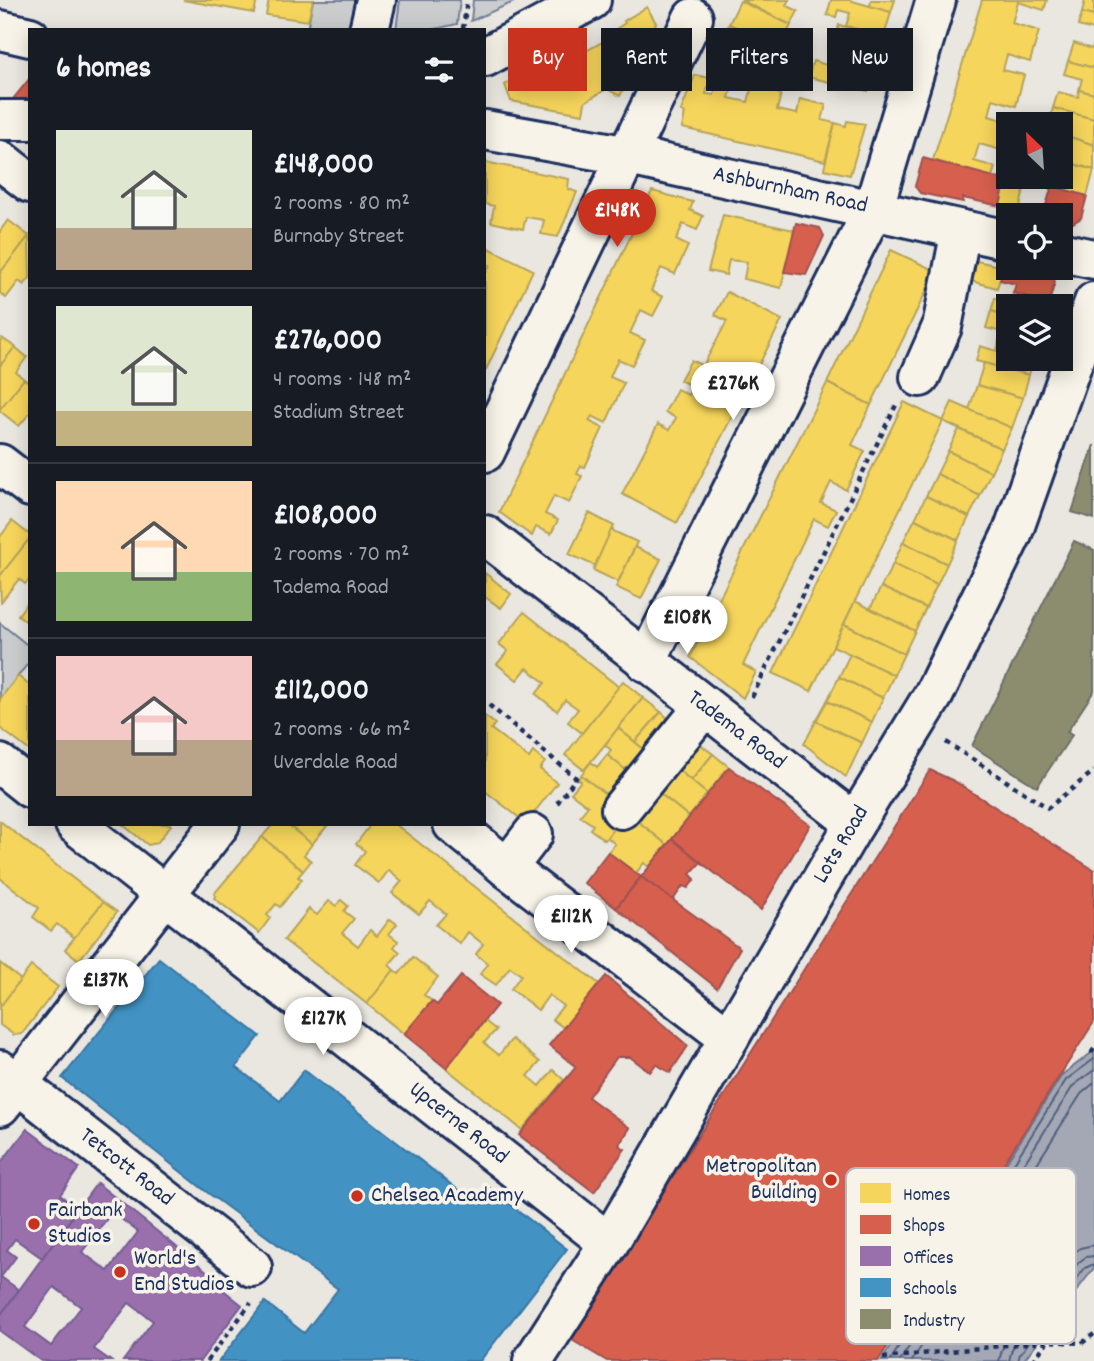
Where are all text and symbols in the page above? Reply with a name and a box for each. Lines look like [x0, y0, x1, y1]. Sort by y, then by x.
chip: Buy [508, 28, 587, 91]
chip: Rent [601, 28, 692, 91]
chip: Filters [706, 28, 813, 91]
chip: New [827, 28, 913, 91]
text: 6 homes [56, 49, 151, 92]
icon: filters [420, 51, 458, 89]
north arrow [996, 112, 1073, 189]
map controls [996, 112, 1073, 371]
text: £148,000 [273, 145, 374, 188]
icon: home [112, 158, 196, 242]
street label: Ashburnham Road [710, 159, 870, 223]
text: 2 rooms · 80 m² [273, 188, 410, 221]
pin: £148K [568, 190, 666, 249]
text: £148K [594, 195, 640, 228]
button: locate [996, 203, 1073, 280]
text: Burnaby Street [273, 221, 404, 254]
button: layers [996, 294, 1073, 371]
text: £276,000 [273, 321, 382, 364]
icon: home [112, 334, 196, 418]
pin: £276K [684, 362, 782, 422]
text: 4 rooms · 148 m² [273, 364, 411, 397]
text: £276K [707, 368, 759, 401]
text: Stadium Street [273, 397, 404, 430]
text: £108,000 [273, 496, 378, 539]
icon: home [112, 509, 196, 593]
text: 2 rooms · 70 m² [273, 539, 409, 572]
text: Tadema Road [273, 572, 389, 605]
pin: £108K [638, 596, 736, 656]
text: £108K [663, 602, 711, 635]
text: £112,000 [273, 671, 369, 714]
street label: Tadema Road [680, 683, 792, 779]
icon: home [112, 684, 196, 768]
text: 2 rooms · 66 m² [273, 714, 411, 747]
text: Uverdale Road [273, 747, 398, 780]
street label: Lots Road [806, 800, 878, 890]
pin: £112K [522, 895, 620, 955]
text: £112K [550, 901, 592, 934]
pin: £137K [56, 960, 154, 1019]
text: £137K [82, 965, 128, 998]
pin: £127K [274, 998, 372, 1057]
text: £127K [300, 1003, 346, 1036]
street label: Upcerne Road [401, 1074, 515, 1174]
street label: Tetcott Road [71, 1120, 181, 1216]
place label: Metropolitan Building [706, 1151, 817, 1210]
legend [846, 1168, 1076, 1344]
marker: Metropolitan Building [823, 1172, 839, 1188]
place label: Chelsea Academy [371, 1180, 524, 1213]
text: Homes [903, 1183, 951, 1210]
marker: Chelsea Academy [349, 1188, 365, 1204]
place label: Fairbank Studios [48, 1195, 123, 1254]
text: Shops [903, 1214, 945, 1241]
marker: Fairbank Studios [26, 1216, 42, 1232]
place label: World's End Studios [134, 1243, 235, 1302]
text: Offices [903, 1246, 954, 1273]
marker: World's End Studios [112, 1264, 128, 1280]
text: Schools [903, 1277, 957, 1304]
text: Industry [903, 1309, 965, 1336]

